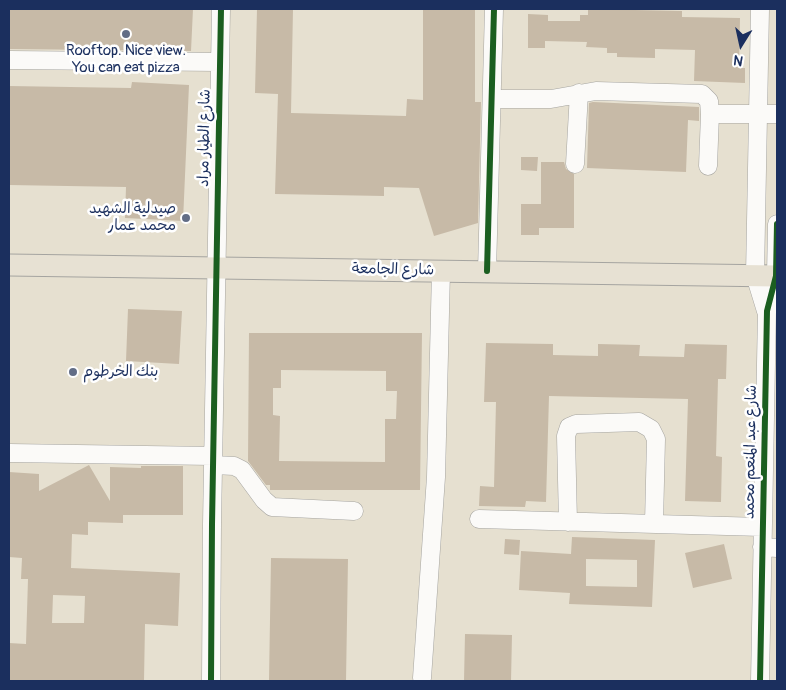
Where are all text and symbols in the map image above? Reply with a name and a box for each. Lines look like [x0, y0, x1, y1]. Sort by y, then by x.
north arrow [716, 20, 766, 70]
marker: Rooftop. Nice view. You can eat pizza [120, 28, 132, 40]
place label: Rooftop. Nice view. You can eat pizza [66, 42, 186, 77]
text: N [732, 51, 744, 69]
street label: شارع الطيار مراد [195, 89, 215, 187]
place label: صيدلية الشهيد محمد عمار [89, 200, 176, 235]
marker: صيدلية الشهيد محمد عمار [180, 212, 192, 224]
street label: شارع الجامعة [352, 260, 434, 280]
place label: بنك الخرطوم [83, 363, 158, 381]
marker: بنك الخرطوم [67, 366, 79, 378]
street label: شارع عبد المنعم محمد [741, 385, 761, 519]

